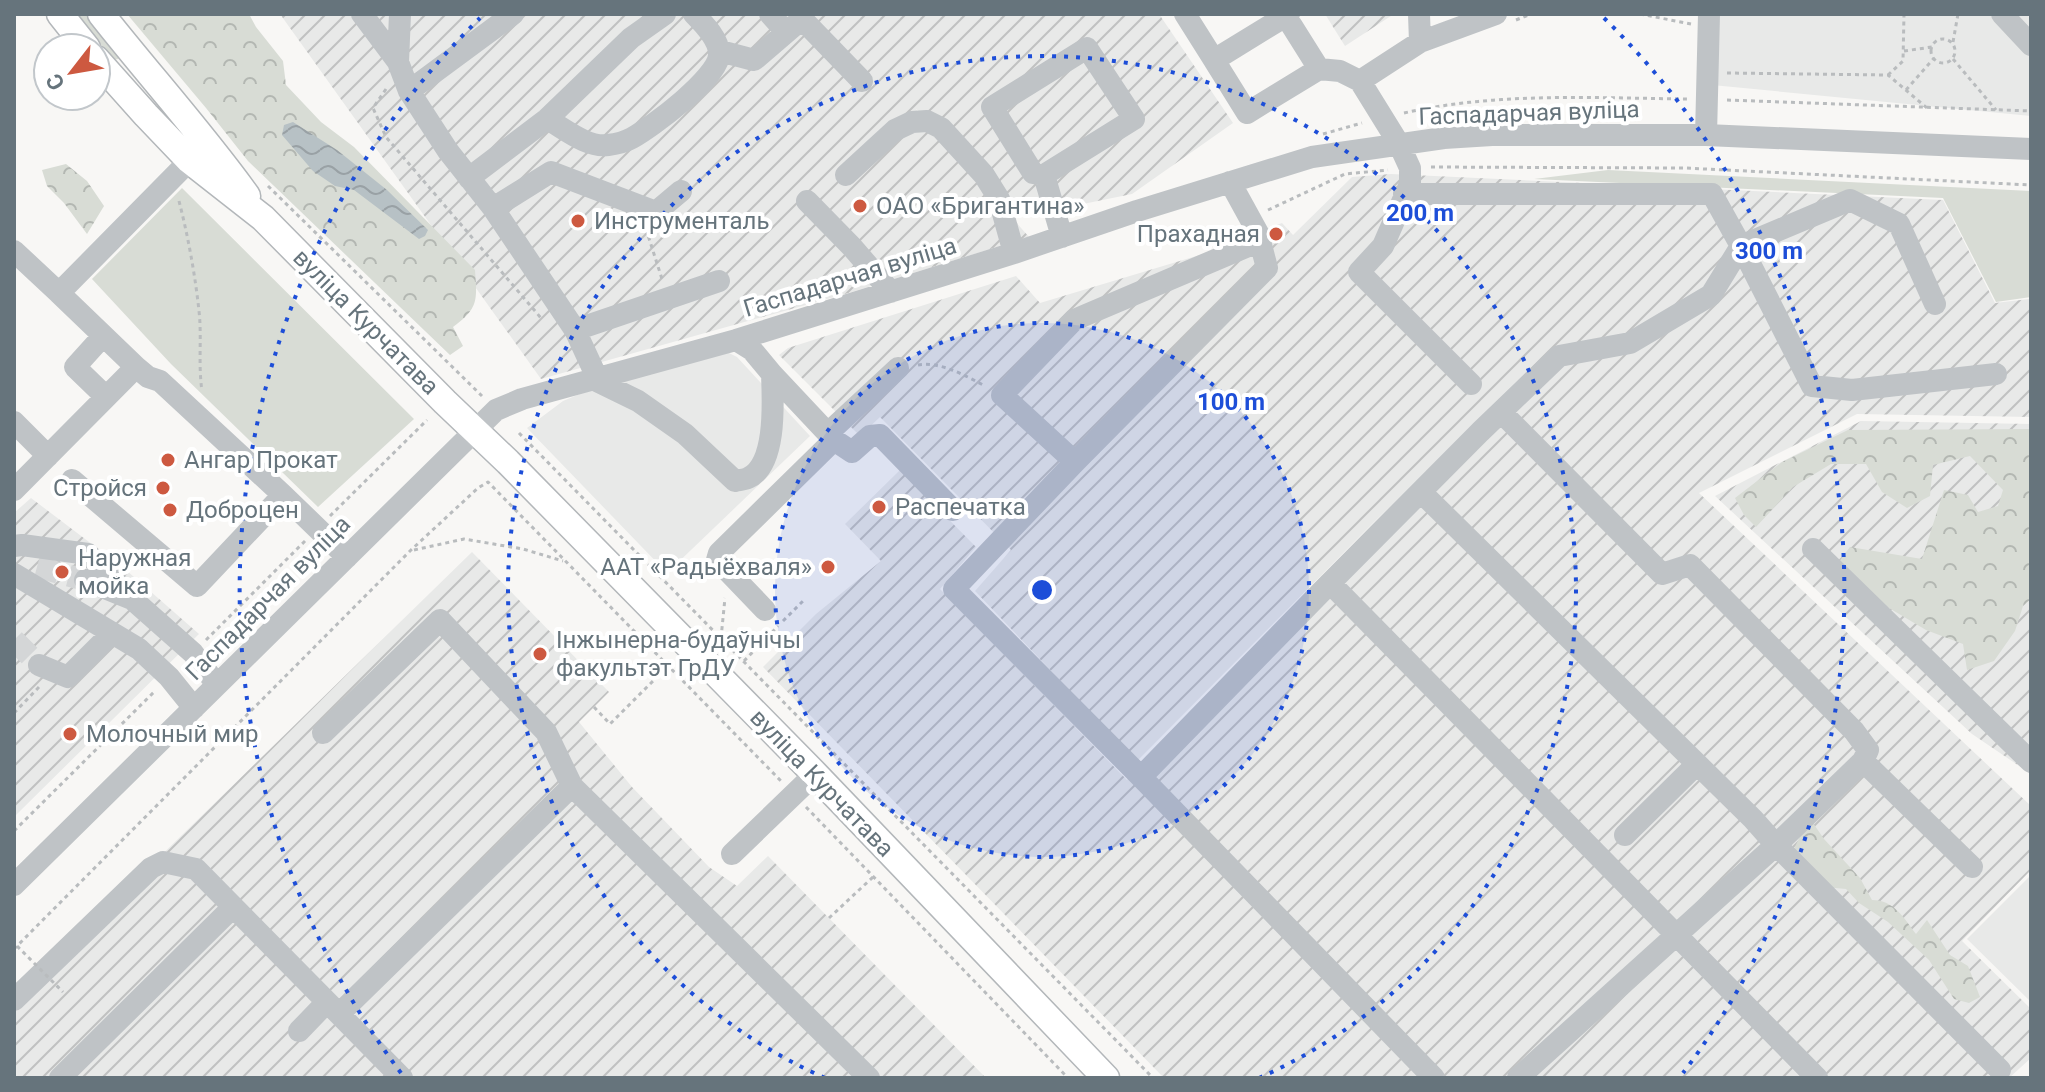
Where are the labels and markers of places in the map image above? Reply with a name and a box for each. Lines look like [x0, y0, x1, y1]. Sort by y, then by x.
place label: ОАО «Бригантина» [876, 192, 1085, 220]
marker: ОАО «Бригантина» [851, 197, 869, 215]
place label: Инструменталь [594, 207, 769, 235]
marker: Инструменталь [569, 212, 587, 230]
place label: Прахадная [1137, 220, 1260, 248]
marker: Прахадная [1267, 225, 1285, 243]
place label: Ангар Прокат [184, 446, 338, 474]
marker: Ангар Прокат [159, 451, 177, 469]
place label: Стройся [53, 474, 147, 502]
marker: Стройся [154, 479, 172, 497]
place label: Распечатка [895, 493, 1026, 521]
place label: Доброцен [186, 496, 299, 524]
marker: Распечатка [870, 498, 888, 516]
marker: Доброцен [161, 501, 179, 519]
place label: Наружная мойка [78, 544, 191, 600]
place label: ААТ «Радыёхваля» [600, 553, 812, 581]
marker: ААТ «Радыёхваля» [819, 558, 837, 576]
marker: Наружная мойка [53, 563, 71, 581]
centre of rings [1028, 576, 1056, 604]
place label: Інжынерна-будаўнічы факультэт ГрДУ [556, 626, 801, 682]
marker: Інжынерна-будаўнічы факультэт ГрДУ [531, 645, 549, 663]
place label: Молочный мир [86, 720, 258, 748]
marker: Молочный мир [61, 725, 79, 743]

